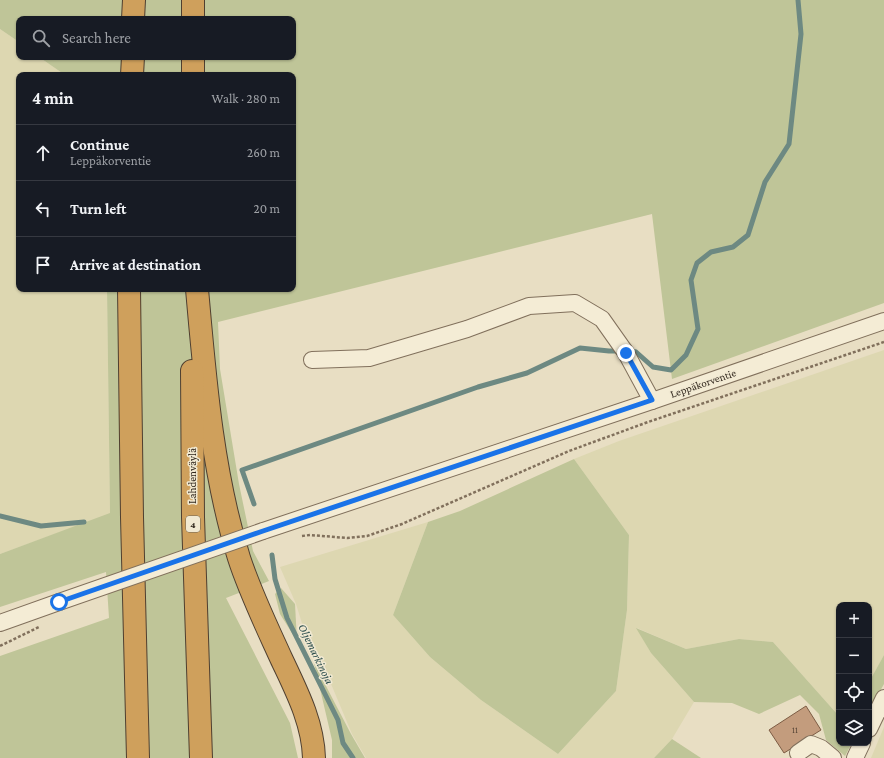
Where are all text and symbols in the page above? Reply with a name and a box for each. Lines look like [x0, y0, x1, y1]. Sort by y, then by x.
search box [16, 16, 296, 60]
icon: search [30, 27, 52, 49]
text: Search here [62, 30, 131, 46]
text: 4 min [32, 89, 74, 108]
text: Walk · 280 m [212, 91, 280, 106]
text: Continue [70, 137, 129, 153]
icon: ahead [32, 142, 54, 164]
text: 260 m [247, 145, 280, 160]
text: Leppäkorventie [70, 153, 151, 168]
icon: left [32, 198, 54, 220]
text: Turn left [70, 201, 126, 217]
text: 20 m [254, 201, 280, 216]
icon: arrive [32, 254, 54, 276]
text: Arrive at destination [70, 257, 201, 273]
route end [617, 344, 635, 362]
street label: Leppäkorventie [669, 366, 738, 401]
street label: Lahdenväylä [186, 448, 199, 504]
road number: 4 [186, 516, 200, 532]
route start [50, 593, 68, 611]
map controls [836, 602, 872, 746]
button: + [836, 602, 872, 638]
water label: Oljemarkinoja [295, 622, 337, 687]
button: − [836, 638, 872, 674]
button: locate [836, 674, 872, 710]
button: layers [836, 710, 872, 746]
house number: 11 [792, 725, 798, 735]

